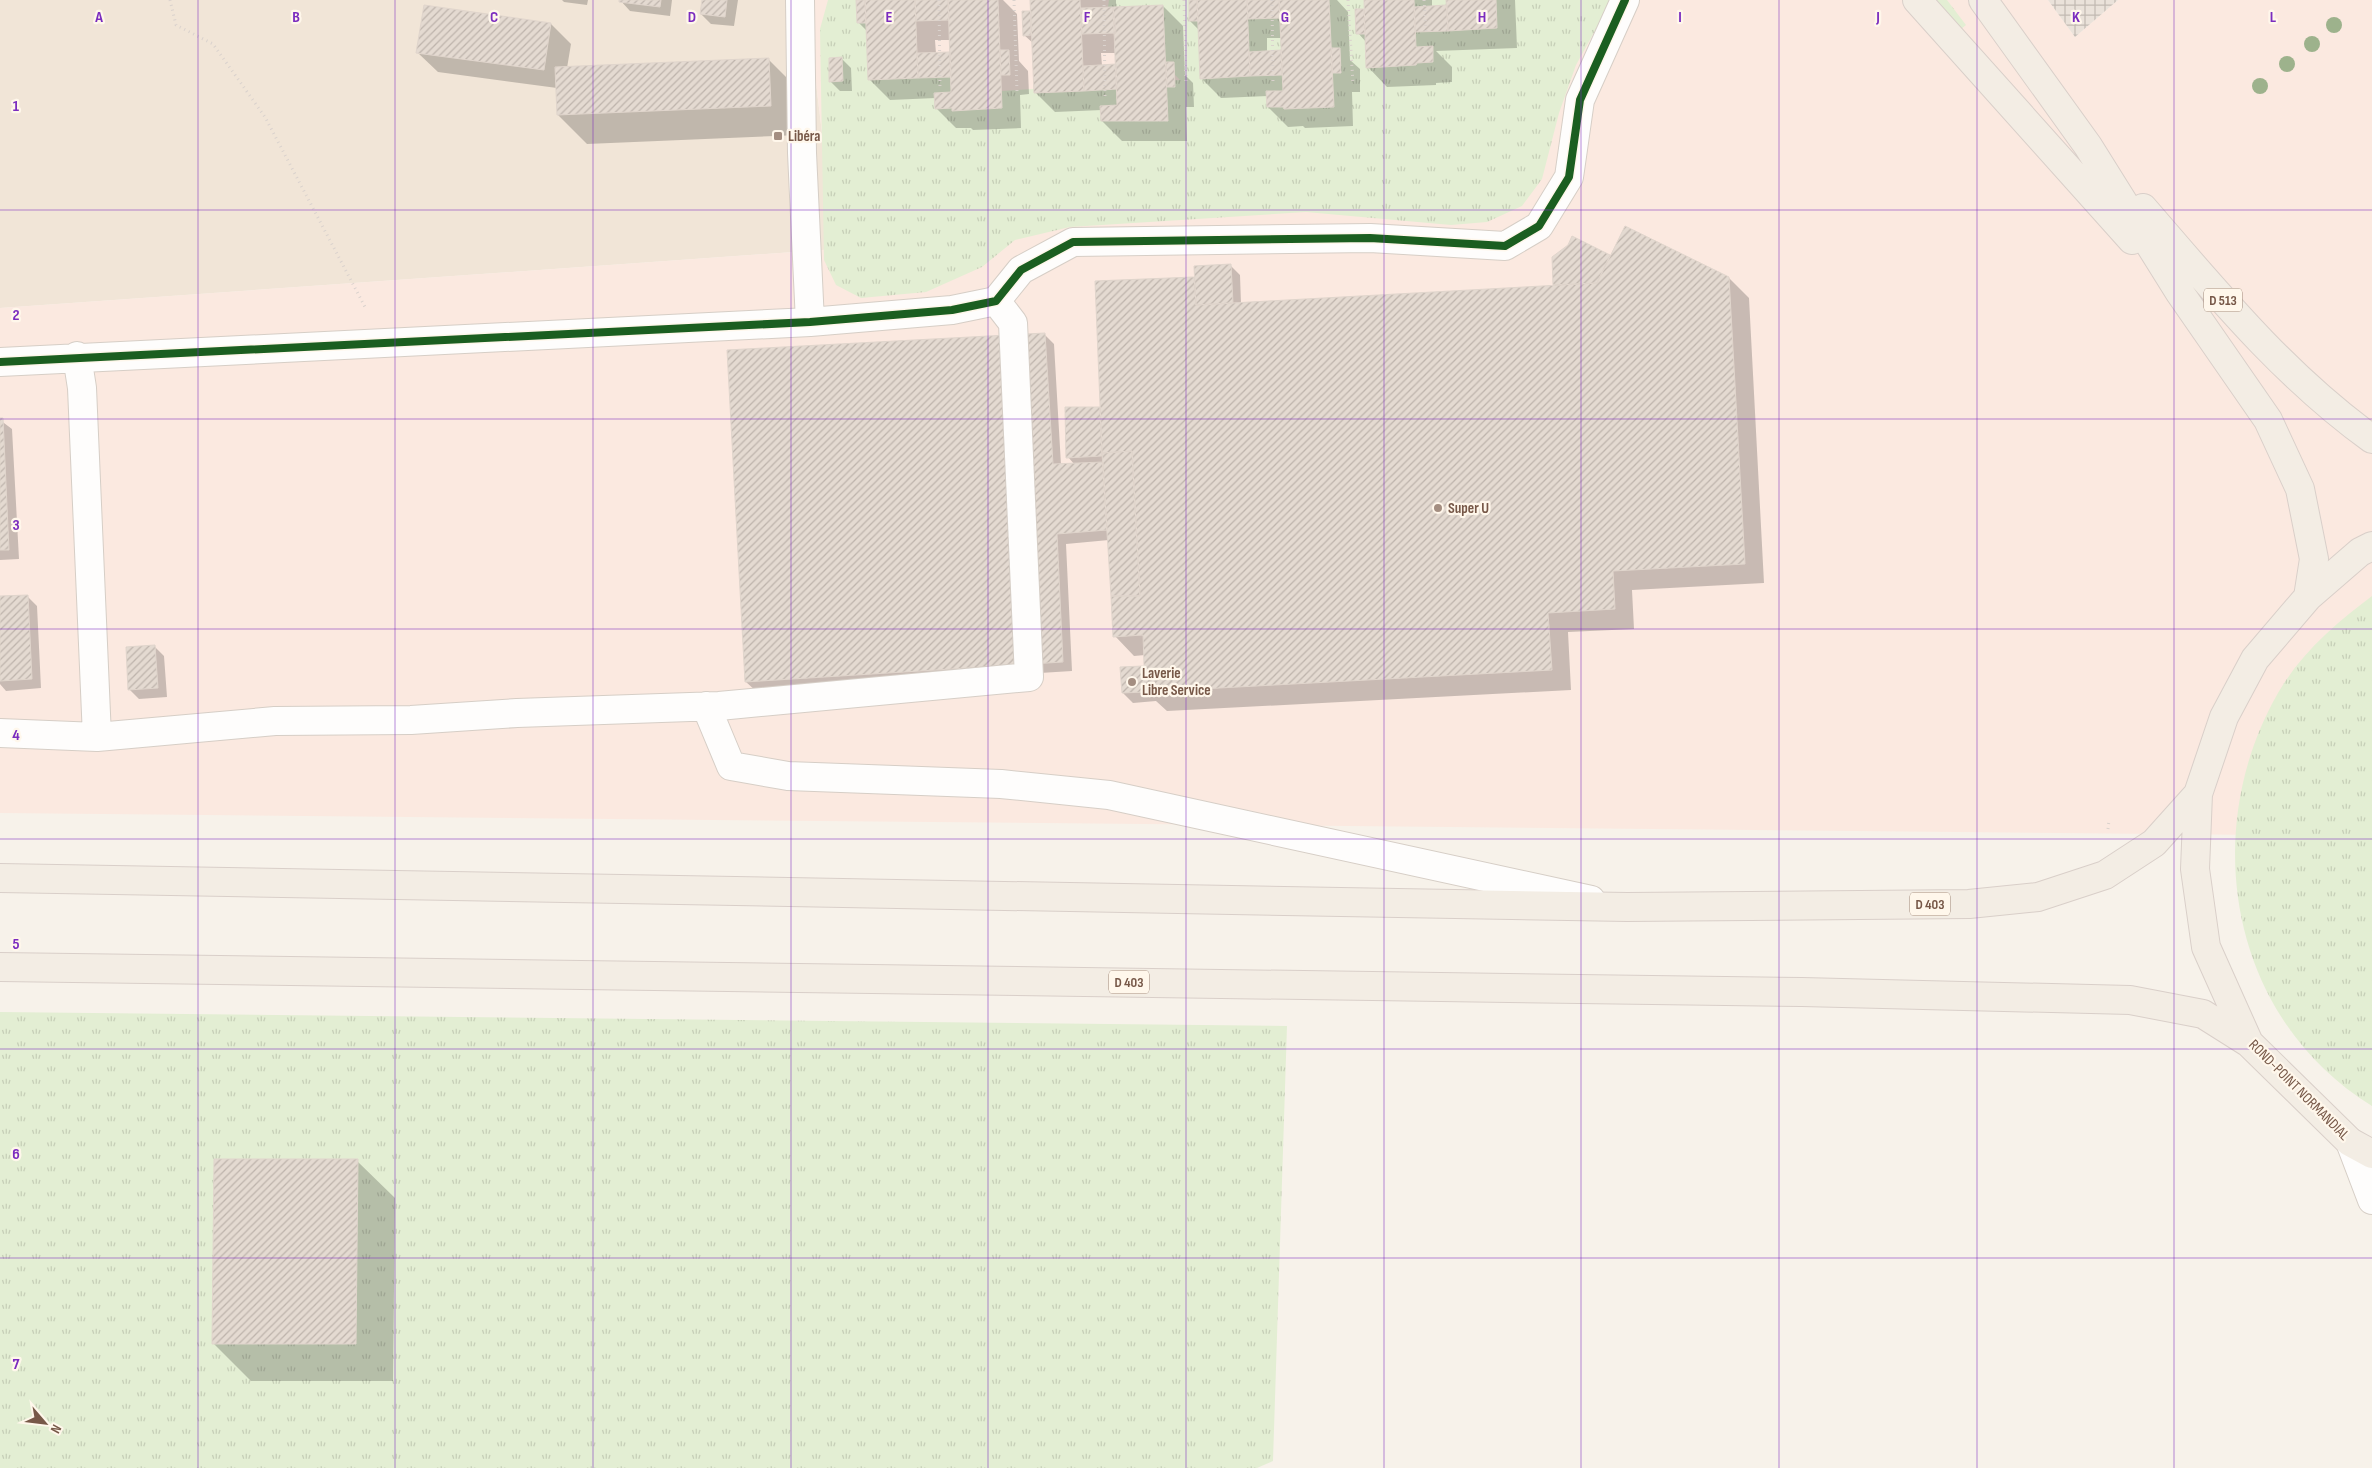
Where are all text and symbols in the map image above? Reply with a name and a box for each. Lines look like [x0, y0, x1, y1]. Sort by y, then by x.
text: A [94, 8, 103, 27]
text: B [292, 8, 300, 27]
text: C [490, 8, 498, 27]
text: D [688, 8, 696, 27]
text: E [886, 8, 893, 27]
text: F [1084, 8, 1091, 27]
text: G [1281, 8, 1289, 27]
text: H [1478, 8, 1486, 27]
text: I [1678, 8, 1682, 27]
text: J [1875, 8, 1880, 27]
text: K [2072, 8, 2080, 27]
text: L [2270, 8, 2277, 27]
text: 1 [13, 97, 20, 116]
place label: Libéra [788, 127, 820, 146]
marker: Libéra [772, 130, 784, 142]
road number: D 513 [2204, 288, 2242, 312]
text: 2 [12, 306, 20, 325]
place label: Super U [1448, 499, 1489, 518]
marker: Super U [1432, 502, 1444, 514]
text: 3 [12, 516, 20, 535]
place label: Laverie Libre Service [1142, 664, 1211, 700]
marker: Laverie Libre Service [1126, 676, 1138, 688]
text: 4 [12, 726, 20, 745]
road number: D 403 [1910, 892, 1950, 916]
text: 5 [12, 935, 20, 954]
road number: D 403 [1109, 970, 1149, 994]
street label: ROND-POINT NORMANDIAL [2245, 1036, 2354, 1145]
text: 6 [12, 1145, 20, 1164]
text: 7 [13, 1355, 20, 1374]
north arrow [20, 1398, 70, 1448]
text: N [47, 1422, 65, 1436]

